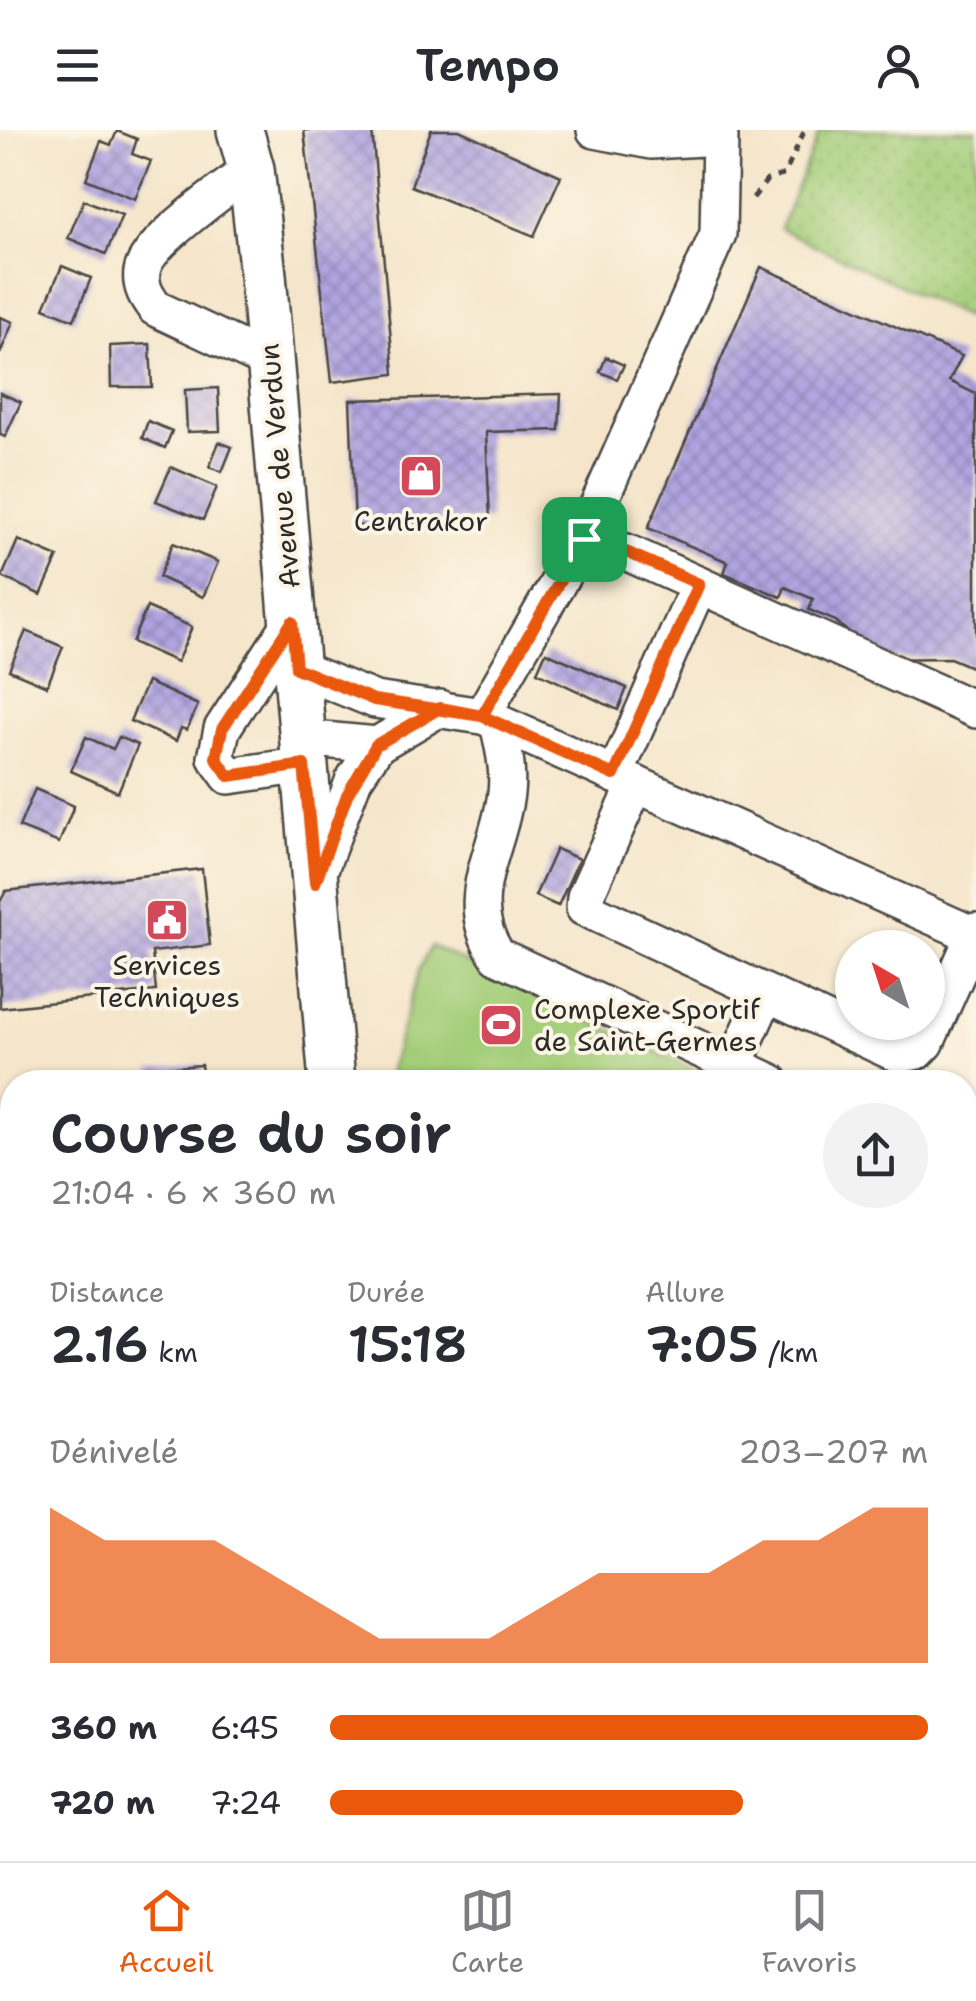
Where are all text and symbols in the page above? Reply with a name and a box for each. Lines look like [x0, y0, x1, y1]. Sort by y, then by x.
text: Tempo [416, 35, 560, 95]
icon: menu [50, 38, 105, 93]
icon: person [871, 38, 926, 93]
street label: Avenue de Verdun [249, 342, 309, 590]
shop icon: Centrakor [398, 453, 444, 499]
pin [542, 497, 627, 582]
place label: Centrakor [354, 502, 488, 540]
icon: arrive [557, 512, 612, 567]
public building icon: Services Techniques [144, 897, 190, 943]
north arrow [835, 930, 945, 1040]
map controls [835, 930, 945, 1040]
place label: Services Techniques [94, 946, 240, 1016]
place label: Complexe Sportif de Saint-Germes [534, 990, 761, 1060]
sports icon: Complexe Sportif de Saint-Germes [478, 1002, 524, 1048]
text: Course du soir [50, 1096, 452, 1170]
button: share [823, 1103, 928, 1208]
text: 21:04 · 6 × 360 m [50, 1171, 336, 1214]
text: Distance [50, 1273, 165, 1311]
text: Durée [348, 1273, 425, 1311]
text: Allure [645, 1273, 725, 1311]
text: 2.16 [50, 1311, 149, 1378]
text: 15:18 [348, 1311, 468, 1378]
text: 7:05 [645, 1311, 759, 1378]
text: km [149, 1333, 198, 1371]
text: /km [759, 1333, 818, 1371]
text: Dénivelé [50, 1430, 179, 1473]
text: 203–207 m [738, 1430, 928, 1473]
text: 360 m [50, 1706, 157, 1749]
text: 6:45 [210, 1706, 279, 1749]
text: 720 m [50, 1781, 155, 1824]
text: 7:24 [210, 1781, 281, 1824]
tab: Accueil [119, 1883, 214, 1981]
tab: Carte [451, 1883, 524, 1981]
tab: Favoris [762, 1883, 857, 1981]

